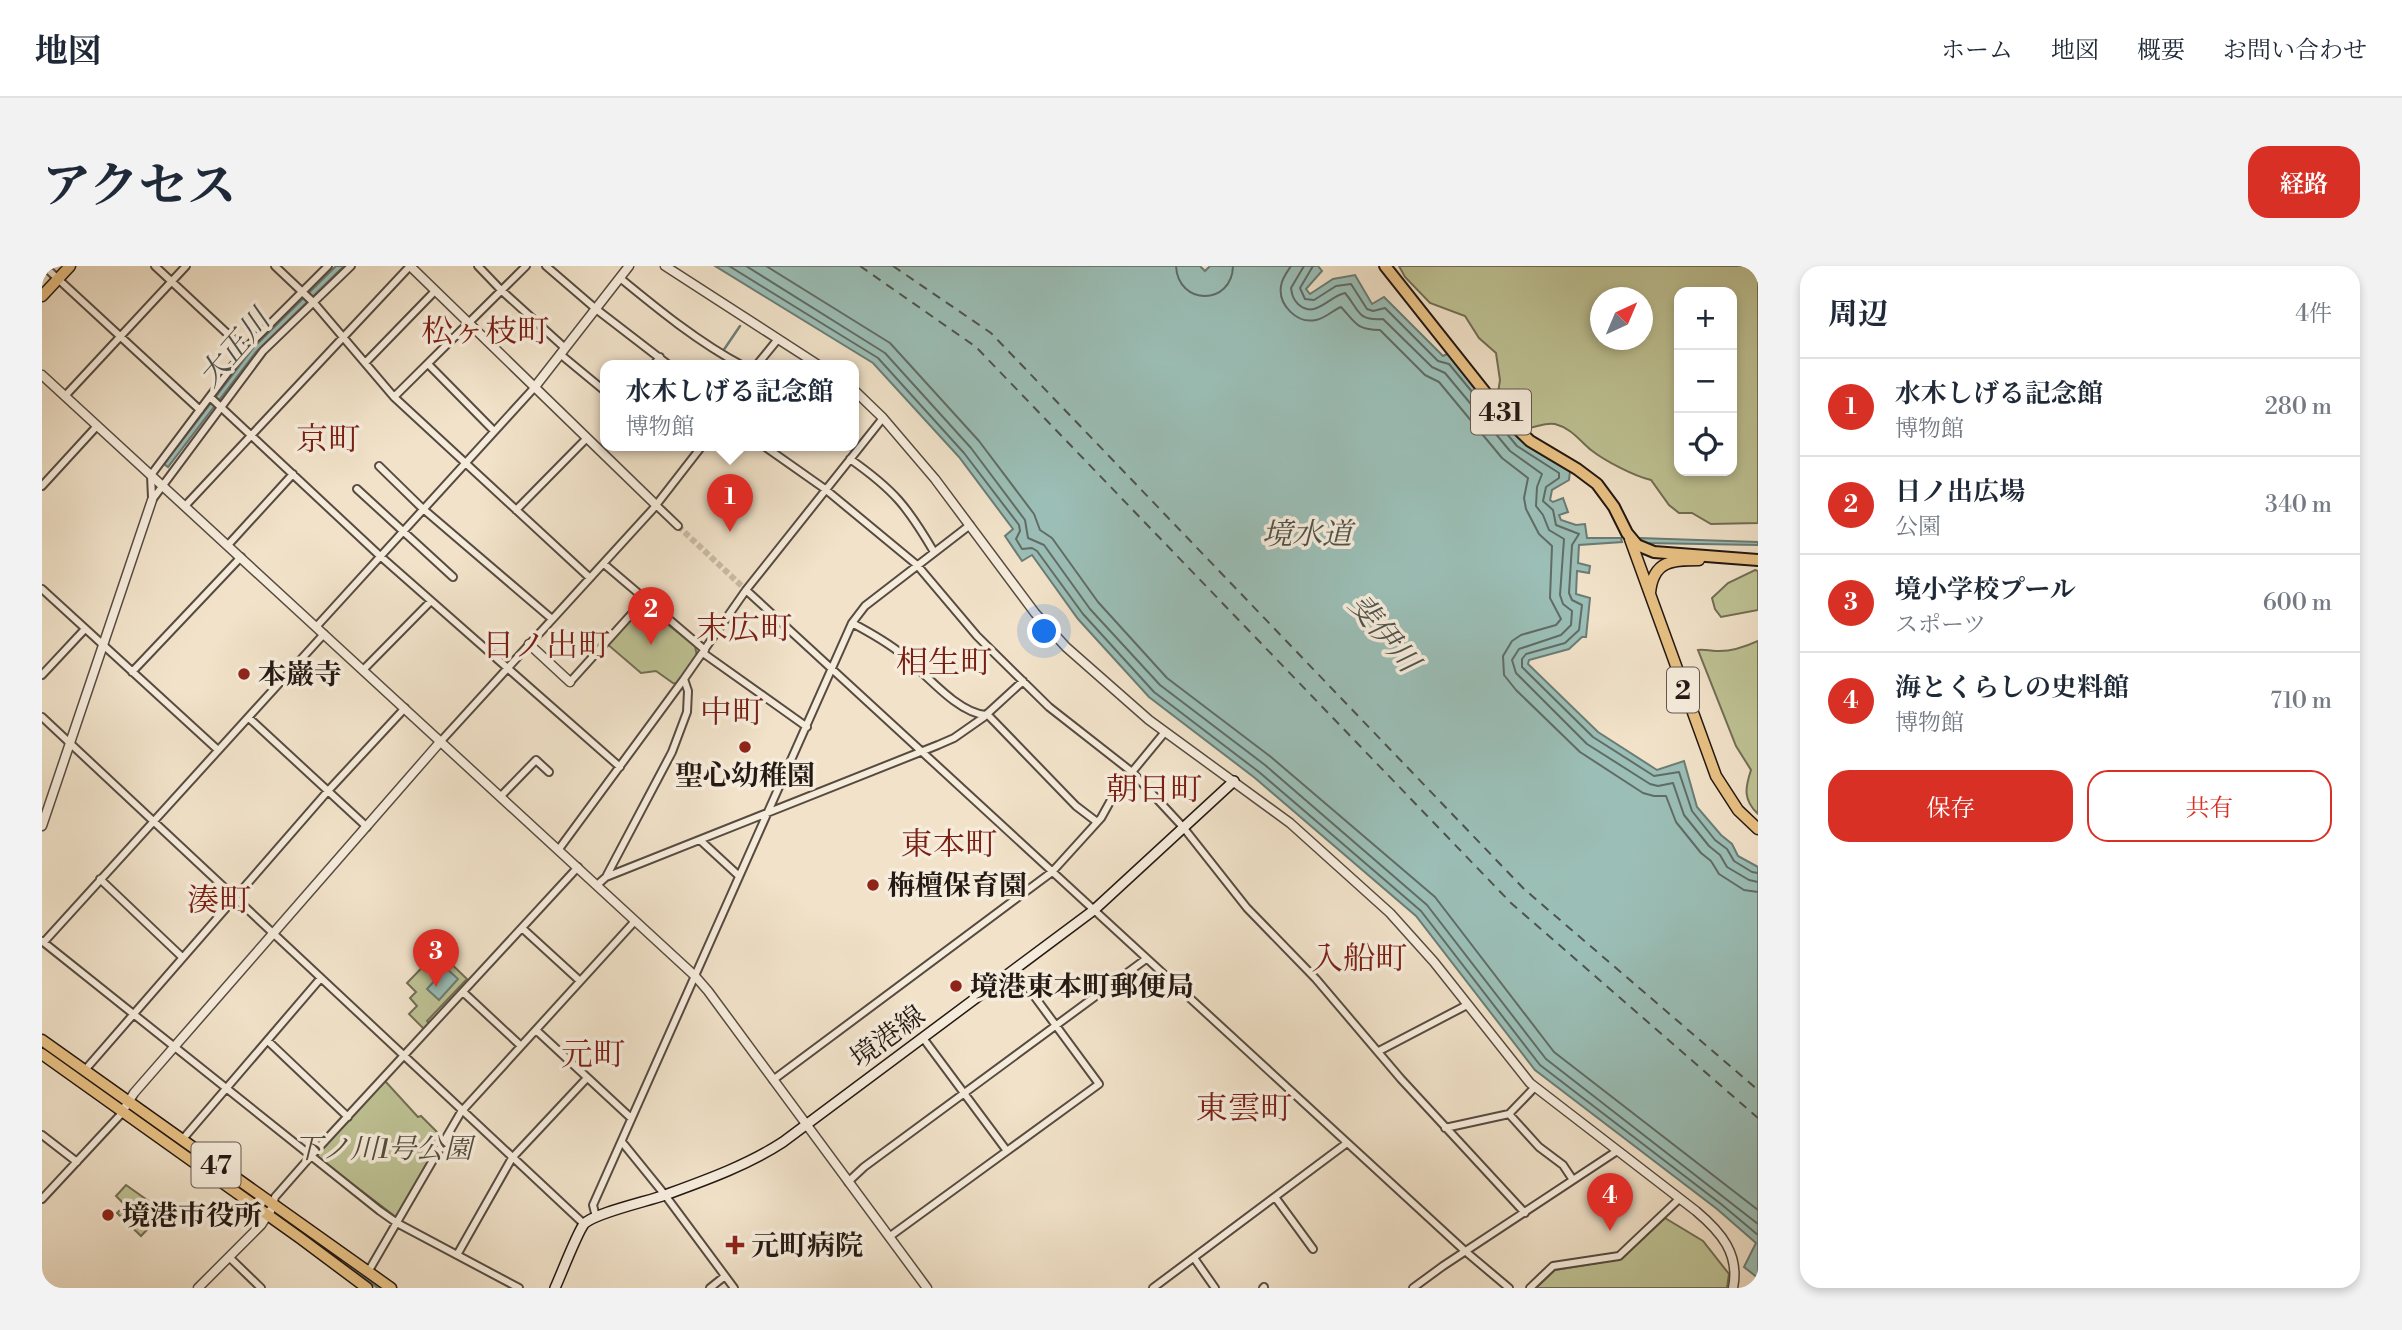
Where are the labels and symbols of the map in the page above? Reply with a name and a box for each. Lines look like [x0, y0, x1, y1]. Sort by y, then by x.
north arrow [1590, 287, 1653, 350]
water label: 大正川 [191, 300, 281, 395]
district label: 松ヶ枝町 [421, 312, 549, 352]
road number: 431 [1471, 390, 1531, 434]
district label: 京町 [296, 420, 360, 460]
pin: 1 [707, 474, 753, 532]
water label: 境水道 [1262, 516, 1356, 554]
pin: 2 [628, 587, 674, 645]
water label: 斐伊川 [1340, 587, 1429, 683]
district label: 末広町 [696, 609, 792, 649]
your location [1027, 614, 1061, 648]
district label: 日ノ出町 [482, 626, 610, 666]
district label: 相生町 [896, 643, 992, 683]
place label: 本巌寺 [258, 658, 342, 693]
marker: 本巌寺 [236, 666, 252, 682]
road number: 2 [1667, 668, 1699, 712]
district label: 中町 [700, 693, 764, 733]
marker: 聖心幼稚園 [737, 739, 753, 755]
place label: 聖心幼稚園 [675, 759, 815, 794]
district label: 朝日町 [1106, 770, 1202, 810]
district label: 東本町 [901, 825, 997, 865]
place label: 栴檀保育園 [887, 869, 1027, 904]
marker: 栴檀保育園 [865, 877, 881, 893]
district label: 湊町 [187, 881, 251, 921]
pin: 3 [413, 929, 459, 987]
district label: 入船町 [1311, 939, 1407, 979]
place label: 境港東本町郵便局 [970, 970, 1194, 1005]
marker: 境港東本町郵便局 [948, 978, 964, 994]
street label: 境港線 [844, 998, 932, 1076]
district label: 元町 [561, 1035, 625, 1075]
district label: 東雲町 [1196, 1089, 1292, 1129]
park label: 下ノ川1号公園 [294, 1132, 476, 1167]
road number: 47 [192, 1142, 240, 1188]
pin: 4 [1587, 1173, 1633, 1231]
place label: 境港市役所 [122, 1199, 262, 1234]
marker: 境港市役所 [100, 1207, 116, 1223]
place label: 元町病院 [751, 1229, 863, 1264]
marker: 元町病院 [725, 1235, 745, 1255]

